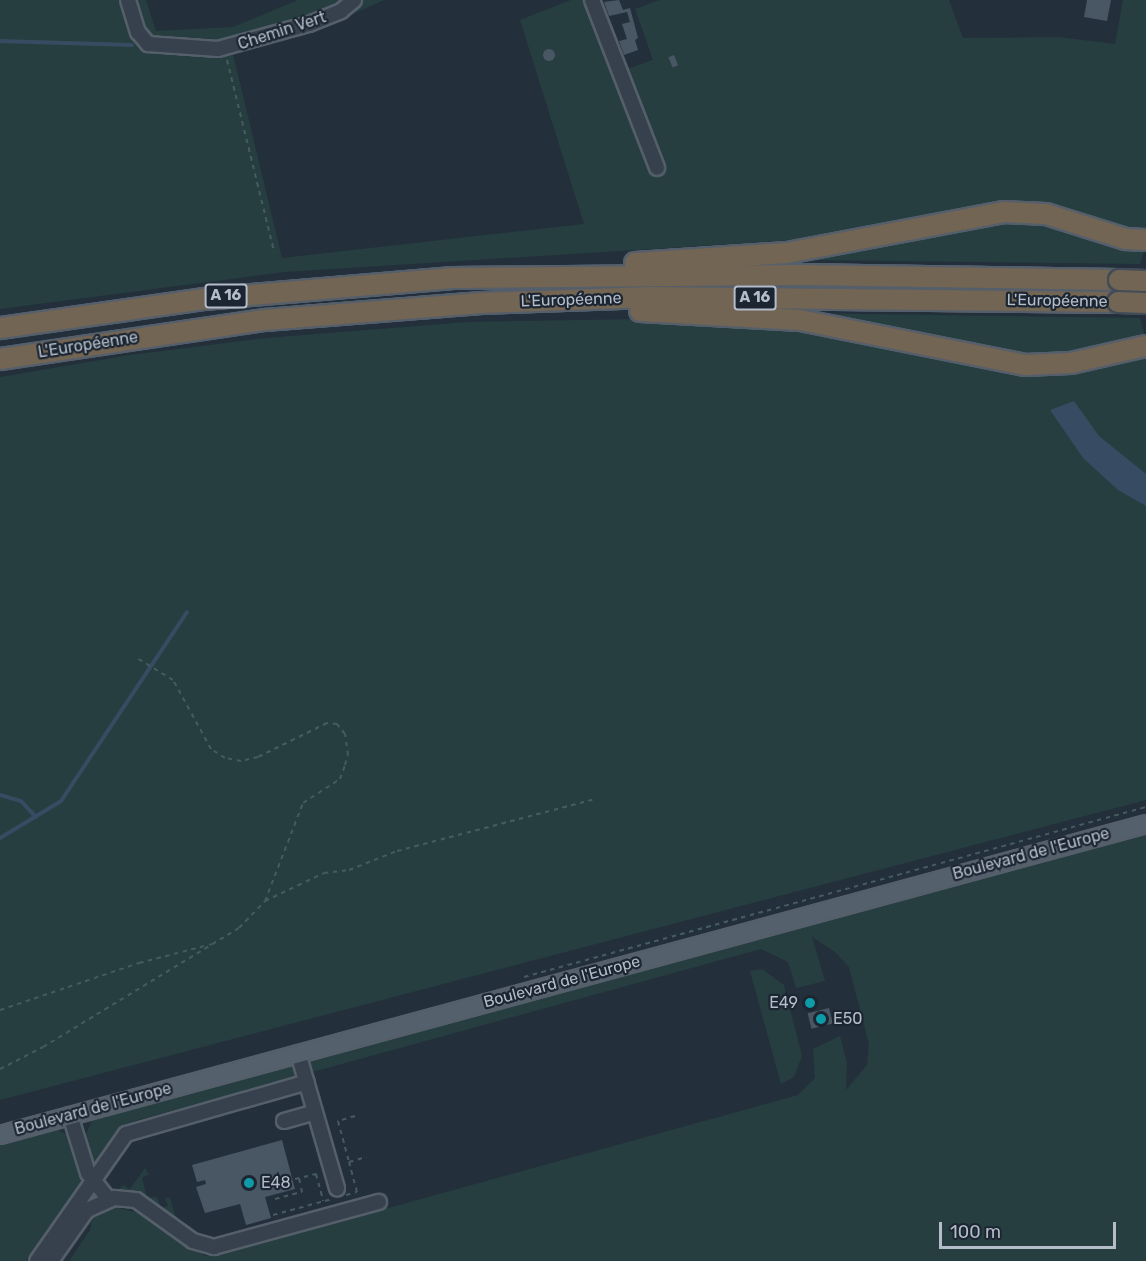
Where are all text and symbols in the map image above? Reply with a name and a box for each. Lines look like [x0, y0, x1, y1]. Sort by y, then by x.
street label: Chemin Vert [235, 8, 329, 54]
road number: A 16 [204, 284, 248, 308]
road number: A 16 [732, 286, 777, 310]
street label: L'Européenne [520, 289, 622, 311]
street label: L'Européenne [1006, 291, 1108, 311]
street label: L'Européenne [37, 328, 139, 362]
street label: Boulevard de l'Europe [951, 824, 1111, 884]
street label: Boulevard de l'Europe [482, 952, 642, 1012]
place label: E49 [769, 993, 798, 1013]
marker: E49 [803, 996, 817, 1010]
place label: E50 [833, 1009, 862, 1029]
marker: E50 [814, 1012, 828, 1026]
street label: Boulevard de l'Europe [13, 1079, 173, 1139]
place label: E48 [261, 1173, 291, 1193]
marker: E48 [242, 1176, 256, 1190]
scale bar [942, 1210, 1119, 1248]
text: 100 m [950, 1221, 1001, 1243]

